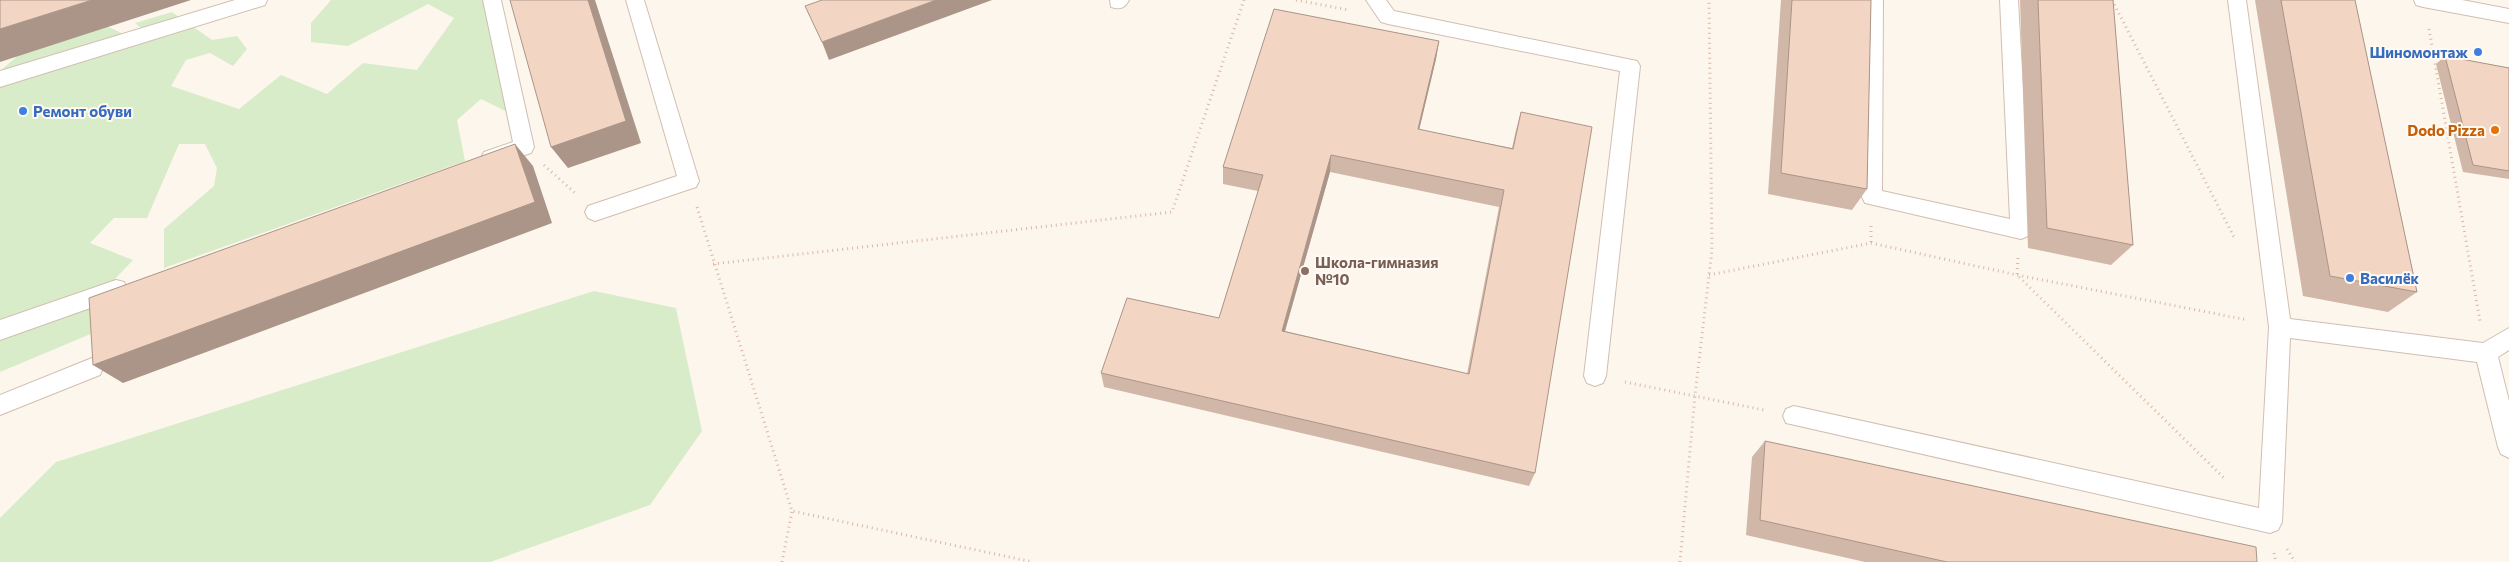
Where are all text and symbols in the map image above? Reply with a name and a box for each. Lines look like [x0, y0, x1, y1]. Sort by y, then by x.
place label: Шиномонтаж [2369, 43, 2468, 61]
marker: Шиномонтаж [2472, 46, 2484, 58]
place label: Ремонт обуви [33, 102, 132, 120]
marker: Ремонт обуви [17, 105, 29, 117]
place label: Dodo Pizza [2407, 121, 2485, 139]
marker: Dodo Pizza [2489, 124, 2501, 136]
place label: Школа-гимназия №10 [1315, 253, 1438, 288]
marker: Школа-гимназия №10 [1299, 265, 1311, 277]
place label: Василёк [2360, 269, 2420, 287]
marker: Василёк [2344, 272, 2356, 284]

